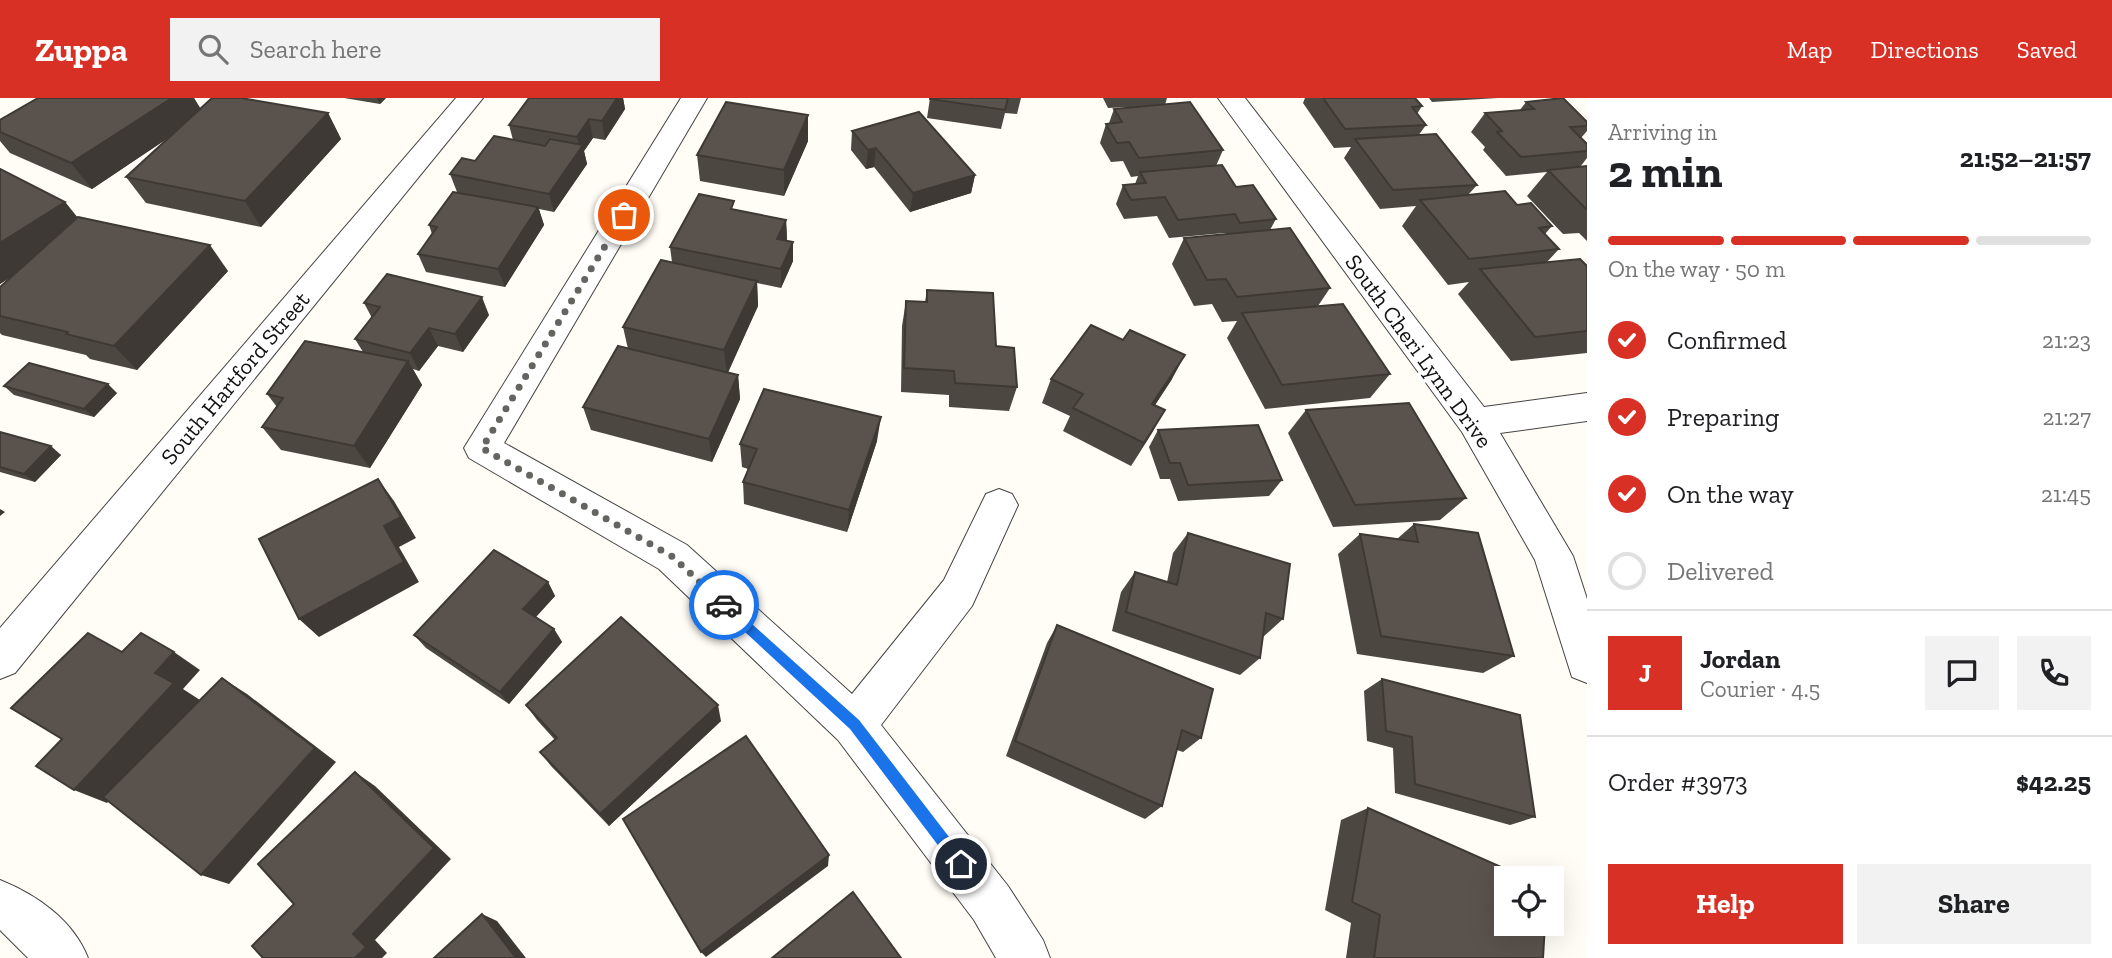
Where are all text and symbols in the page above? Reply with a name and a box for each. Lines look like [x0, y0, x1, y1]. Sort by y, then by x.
search box [170, 18, 660, 81]
text: Zuppa [35, 30, 128, 69]
icon: search [194, 30, 232, 68]
text: Search here [250, 33, 381, 65]
text: Map [1787, 35, 1833, 64]
text: Directions [1871, 35, 1979, 64]
text: Saved [2017, 35, 2077, 64]
text: Arriving in [1608, 118, 1717, 146]
text: 21:52–21:57 [1960, 142, 2091, 174]
text: 2 min [1608, 144, 1723, 199]
pin [594, 185, 654, 245]
icon: bag [605, 196, 643, 234]
street label: South Cheri Lynn Drive [1339, 249, 1499, 453]
text: On the way · 50 m [1608, 255, 1785, 283]
street label: South Hartford Street [155, 286, 316, 470]
icon: check [1608, 321, 1646, 359]
text: Confirmed [1667, 324, 1787, 356]
text: 21:23 [2042, 326, 2091, 354]
icon: check [1608, 398, 1646, 436]
text: Preparing [1667, 401, 1779, 433]
text: 21:27 [2042, 403, 2091, 431]
icon: check [1608, 475, 1646, 513]
text: On the way [1667, 478, 1794, 510]
text: 21:45 [2041, 480, 2091, 508]
text: Delivered [1667, 555, 1774, 587]
courier [689, 570, 759, 640]
icon: car [705, 586, 743, 624]
button: chat [1925, 636, 1999, 710]
button: phone [2017, 636, 2091, 710]
text: Jordan [1700, 643, 1780, 675]
text: J [1639, 657, 1651, 689]
text: Courier · 4.5 [1700, 675, 1820, 703]
text: Order #3973 [1608, 766, 1748, 798]
text: $42.25 [2016, 766, 2091, 798]
pin [931, 834, 991, 894]
icon: home [942, 845, 980, 883]
button: Help [1608, 864, 1843, 944]
button: Share [1857, 864, 2091, 944]
map controls [1494, 866, 1564, 936]
button: locate [1494, 866, 1564, 936]

